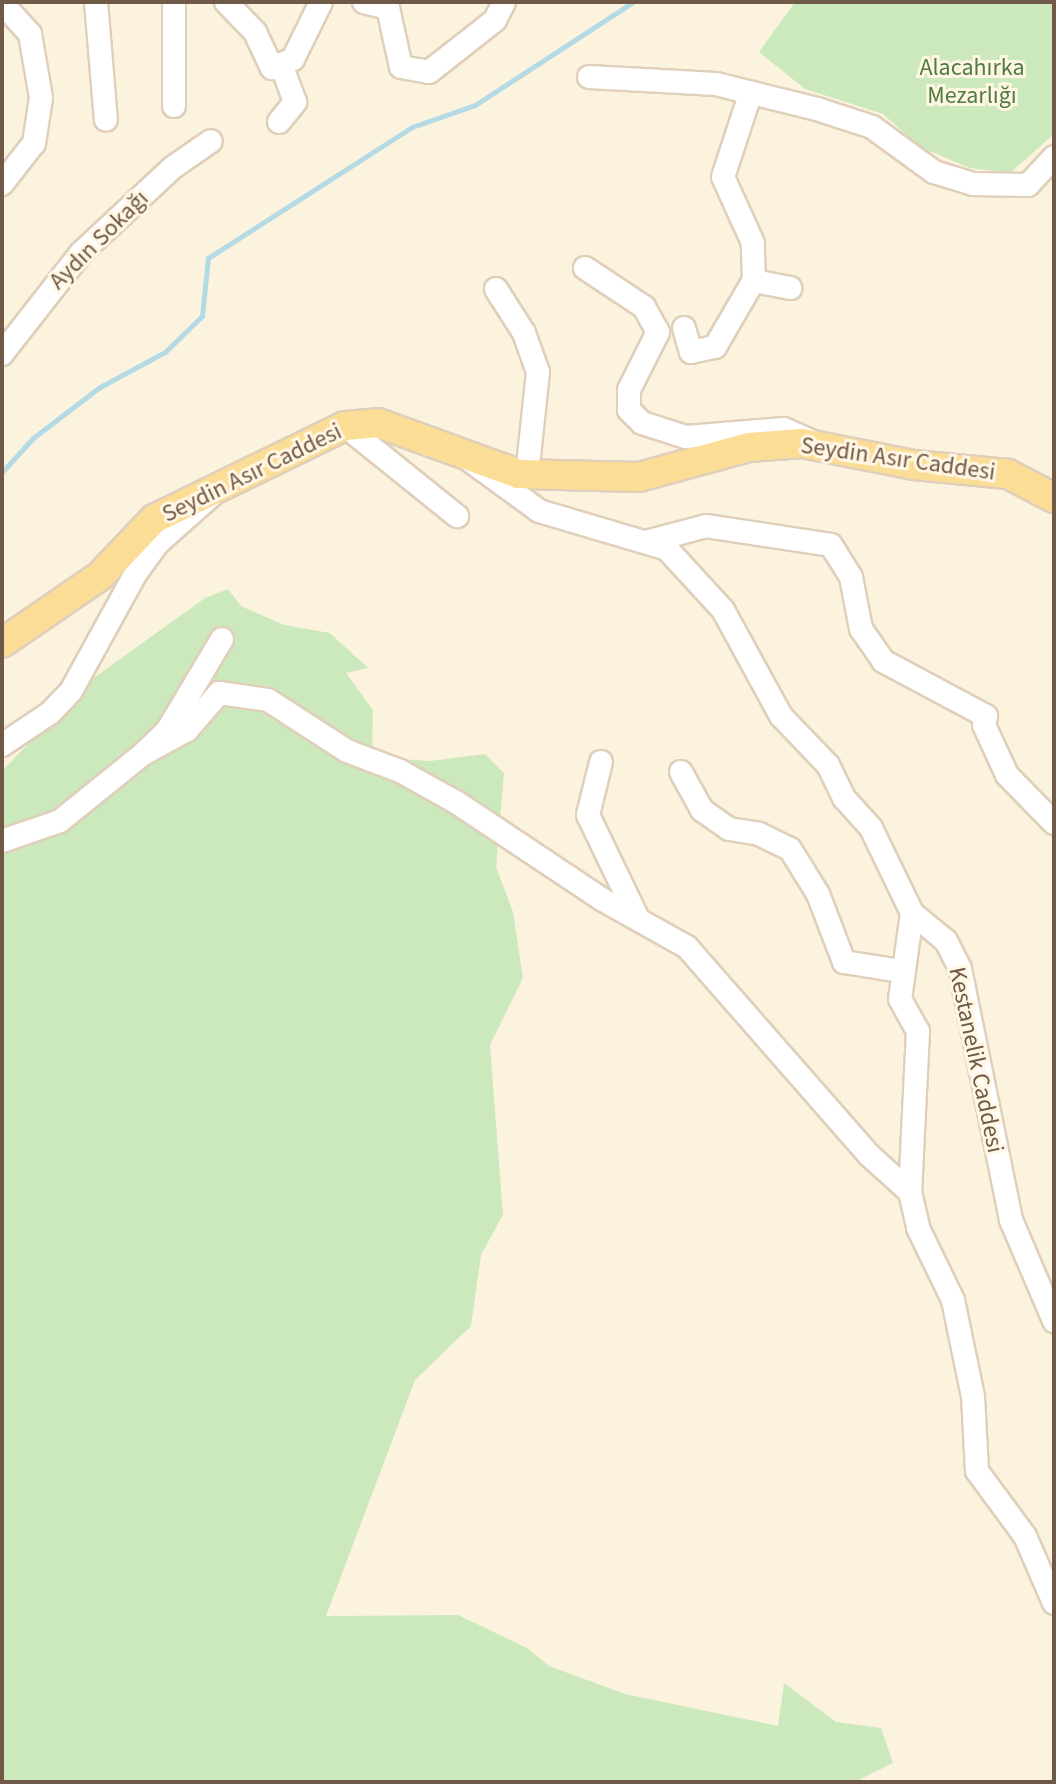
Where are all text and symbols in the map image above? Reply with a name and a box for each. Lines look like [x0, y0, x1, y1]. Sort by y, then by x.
park label: Alacahırka Mezarlığı [919, 54, 1025, 110]
street label: Aydın Sokağı [43, 184, 155, 296]
street label: Seydin Asır Caddesi [158, 417, 346, 529]
street label: Seydin Asır Caddesi [799, 431, 997, 487]
street label: Kestanelik Caddesi [942, 965, 1010, 1155]

